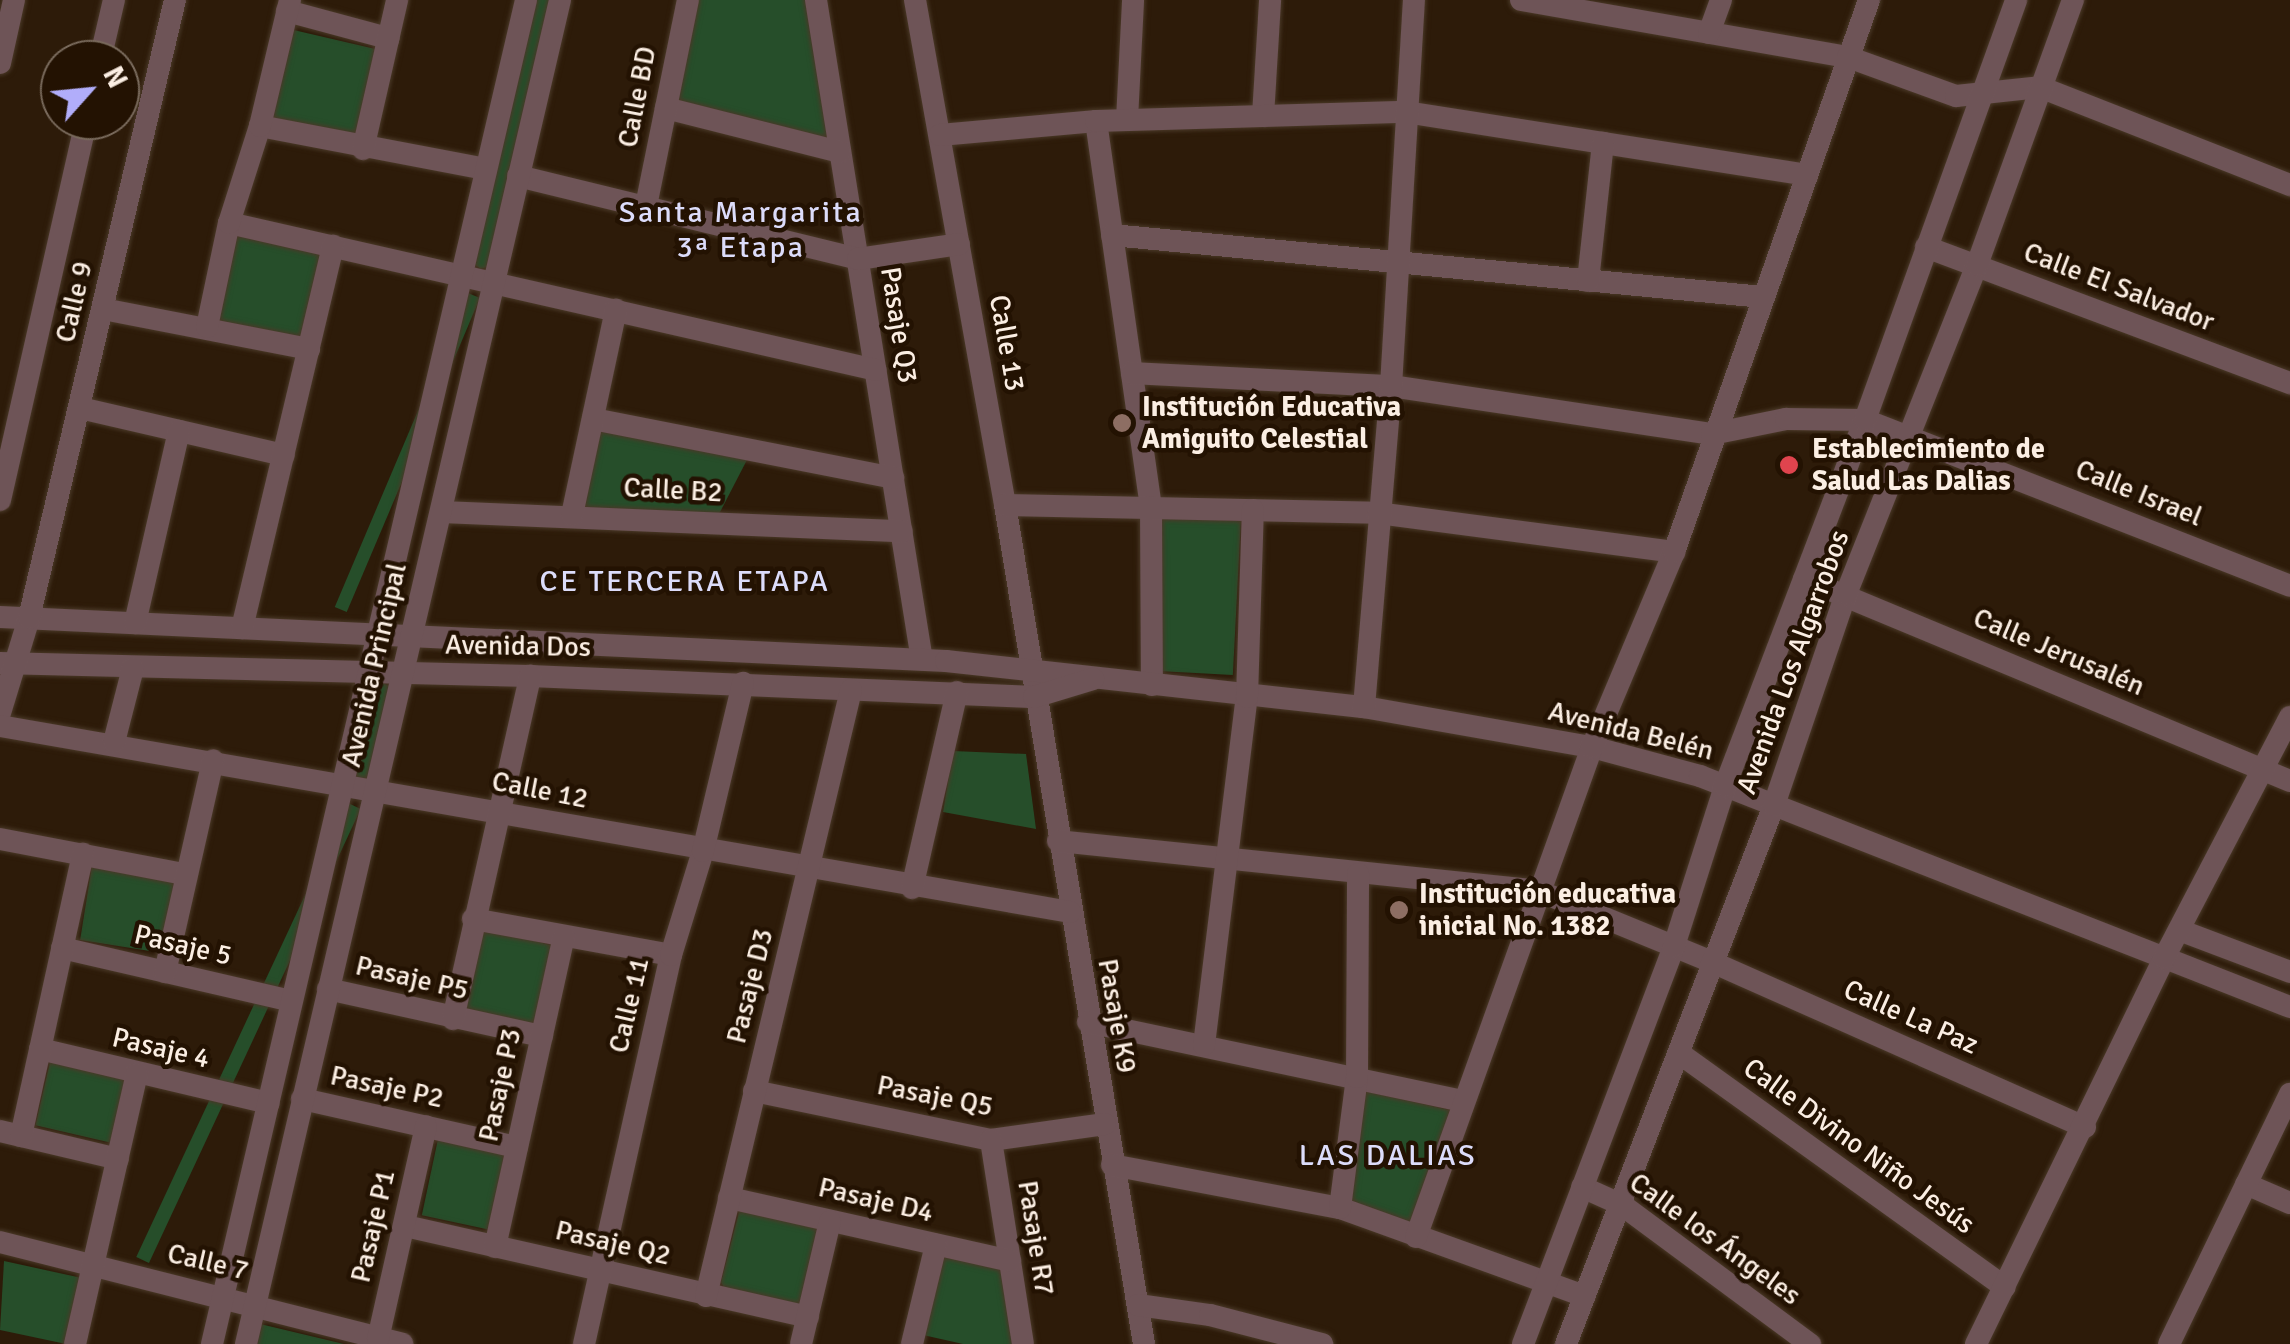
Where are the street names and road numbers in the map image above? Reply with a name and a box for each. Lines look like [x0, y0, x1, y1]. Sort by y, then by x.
street label: Calle BD [611, 44, 663, 150]
street label: Calle El Salvador [2019, 235, 2219, 339]
street label: Calle 9 [48, 258, 100, 346]
street label: Pasaje Q3 [873, 264, 925, 386]
street label: Calle 13 [982, 292, 1032, 394]
street label: Calle Israel [2071, 452, 2207, 534]
street label: Calle B2 [623, 471, 723, 509]
street label: Avenida Los Algarrobos [1730, 526, 1856, 798]
street label: Avenida Principal [334, 560, 414, 770]
street label: Calle Jerusalén [1968, 601, 2150, 703]
street label: Avenida Dos [445, 628, 591, 664]
street label: Avenida Belén [1545, 694, 1717, 768]
street label: Calle 12 [489, 764, 591, 816]
street label: Pasaje 5 [131, 917, 235, 973]
street label: Pasaje D3 [720, 925, 780, 1047]
street label: Pasaje P5 [352, 949, 472, 1007]
street label: Calle 11 [602, 954, 656, 1056]
street label: Pasaje K9 [1090, 956, 1144, 1076]
street label: Calle La Paz [1839, 972, 1983, 1062]
street label: Pasaje 4 [109, 1020, 213, 1076]
street label: Pasaje P3 [472, 1025, 528, 1145]
street label: Calle Divino Niño Jesús [1737, 1051, 1981, 1241]
street label: Pasaje P2 [327, 1059, 447, 1115]
street label: Pasaje Q5 [874, 1068, 996, 1124]
street label: Pasaje P1 [344, 1166, 402, 1286]
street label: Calle los Ángeles [1623, 1166, 1807, 1312]
street label: Pasaje D4 [815, 1170, 937, 1230]
street label: Pasaje R7 [1010, 1178, 1062, 1298]
street label: Pasaje Q2 [552, 1213, 674, 1273]
street label: Calle 7 [164, 1236, 252, 1288]

